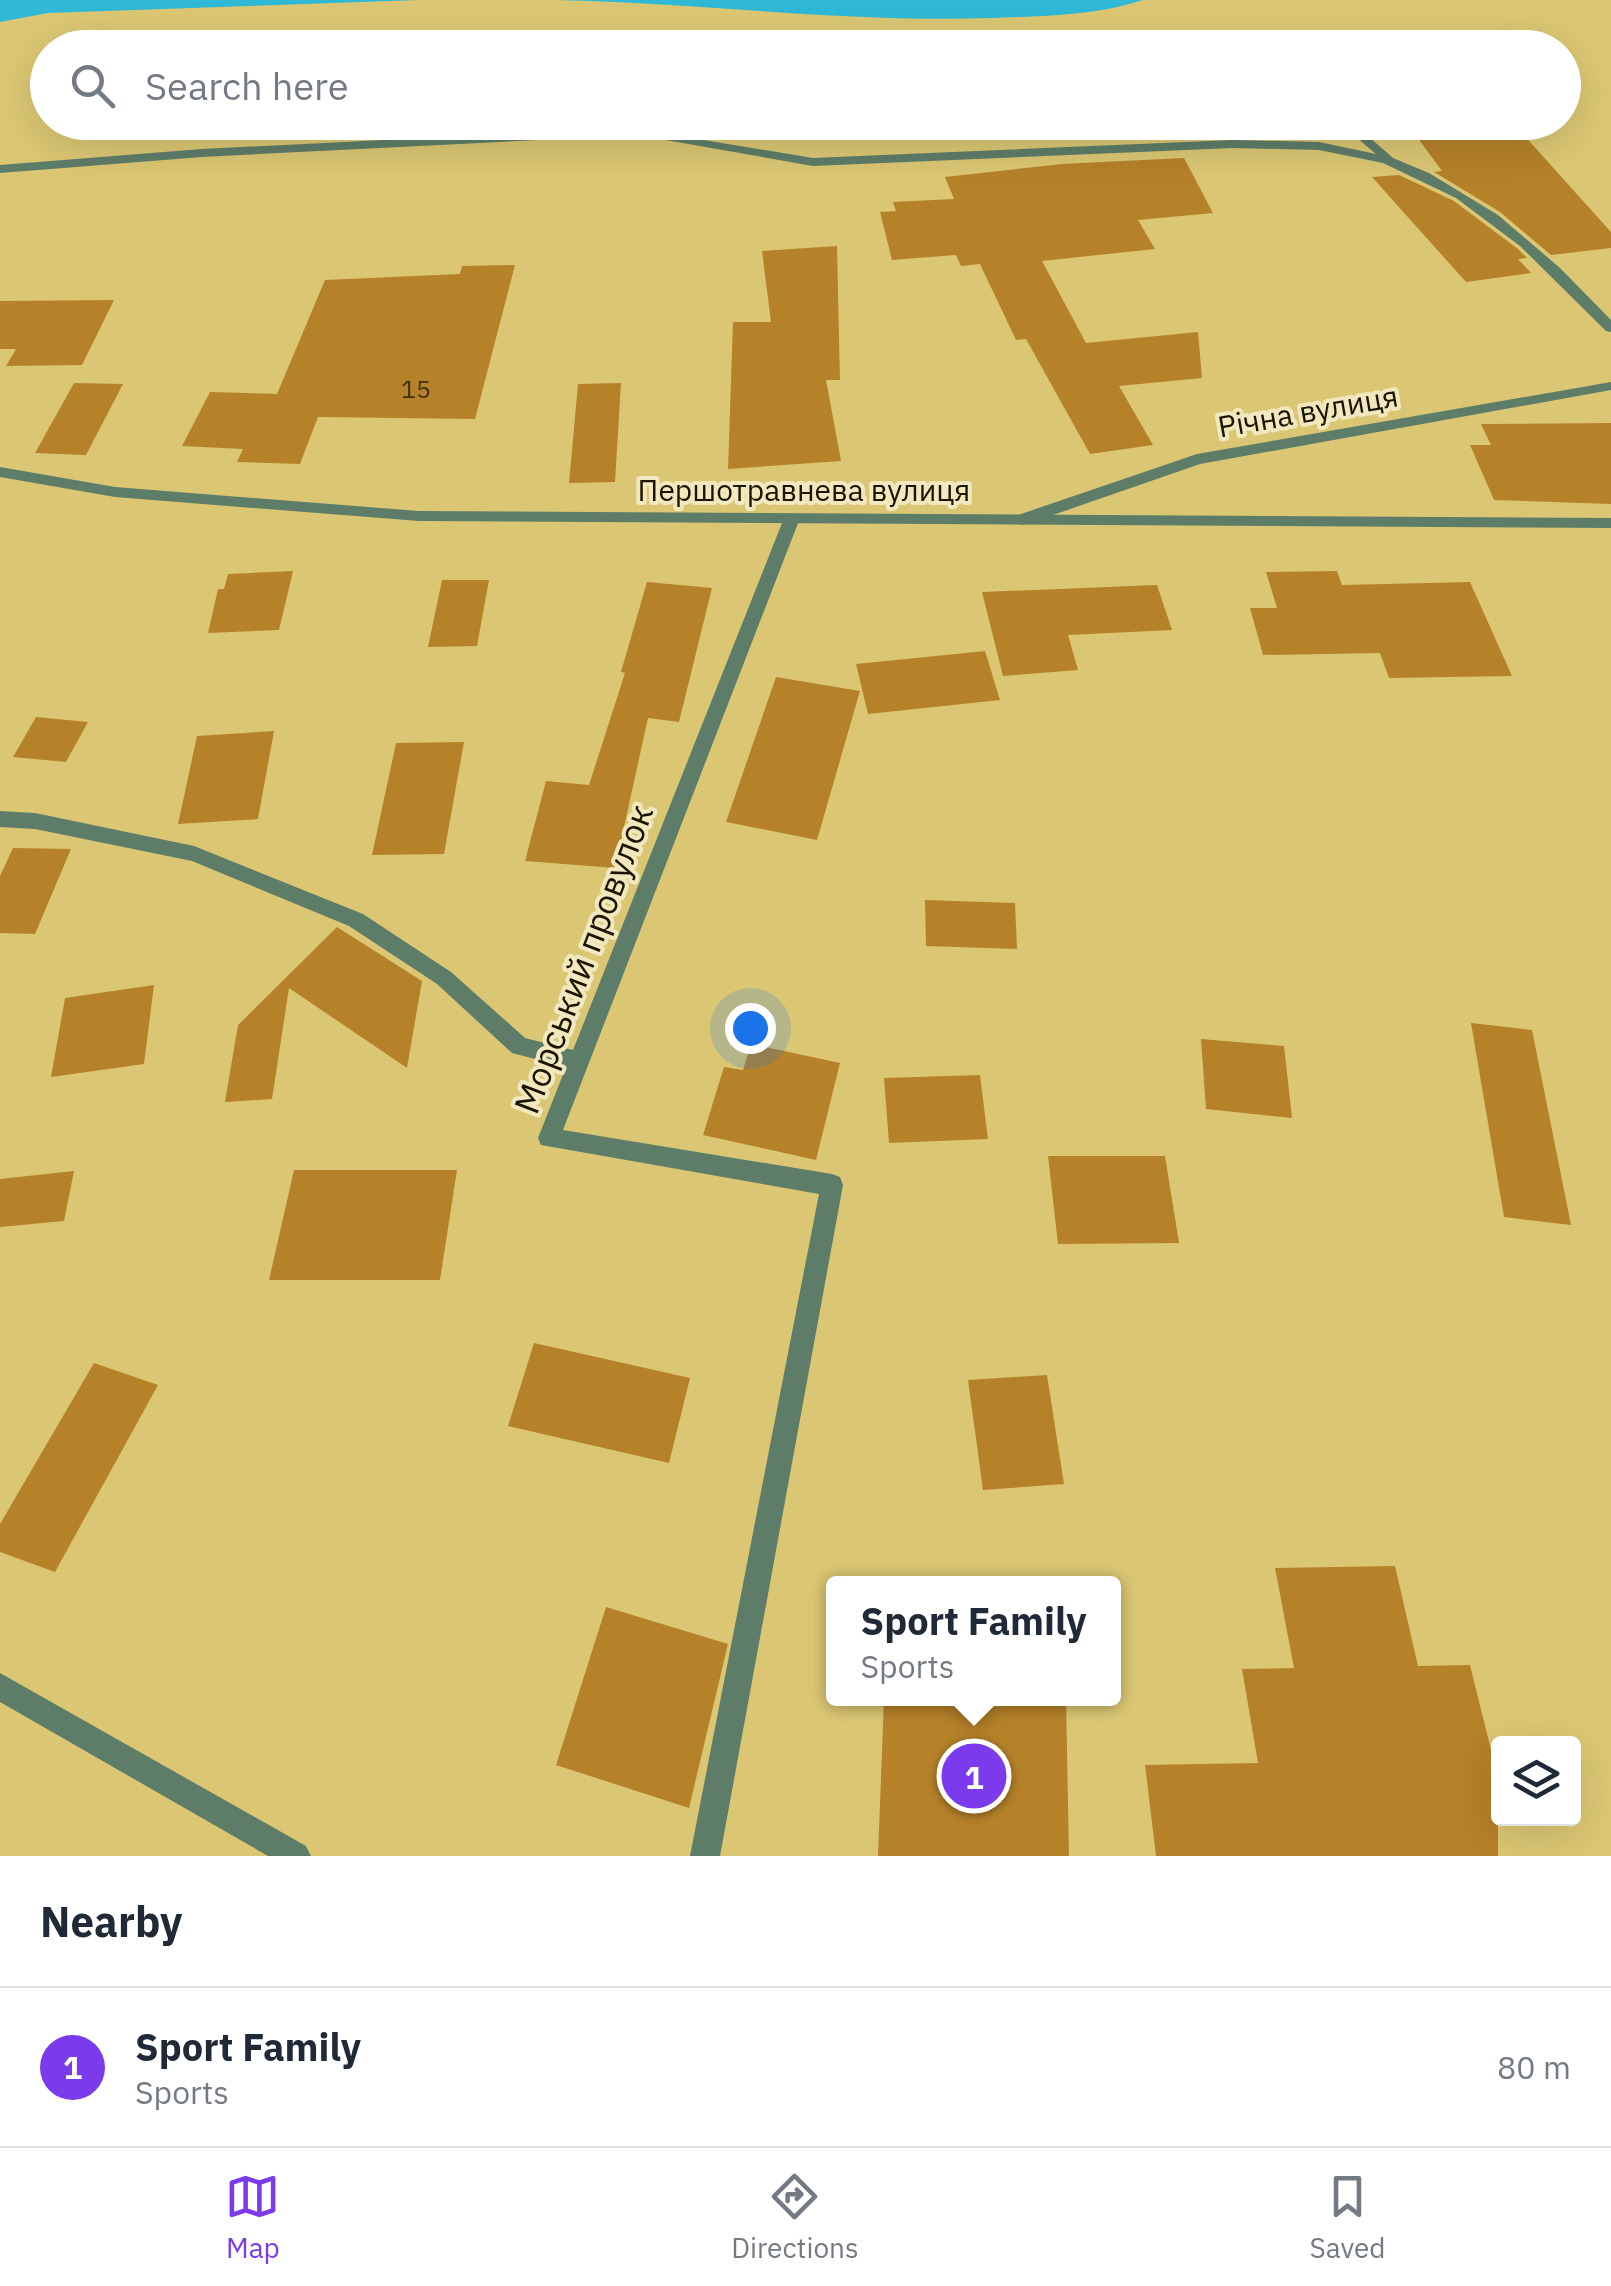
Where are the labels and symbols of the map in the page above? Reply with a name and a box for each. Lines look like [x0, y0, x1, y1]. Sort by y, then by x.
house number: 15 [401, 372, 431, 405]
street label: Річна вулиця [1215, 375, 1401, 446]
street label: Першотравнева вулиця [638, 470, 970, 509]
street label: Морський провулок [503, 798, 663, 1120]
your location [725, 1003, 776, 1054]
pin: 1 [942, 1738, 1006, 1814]

